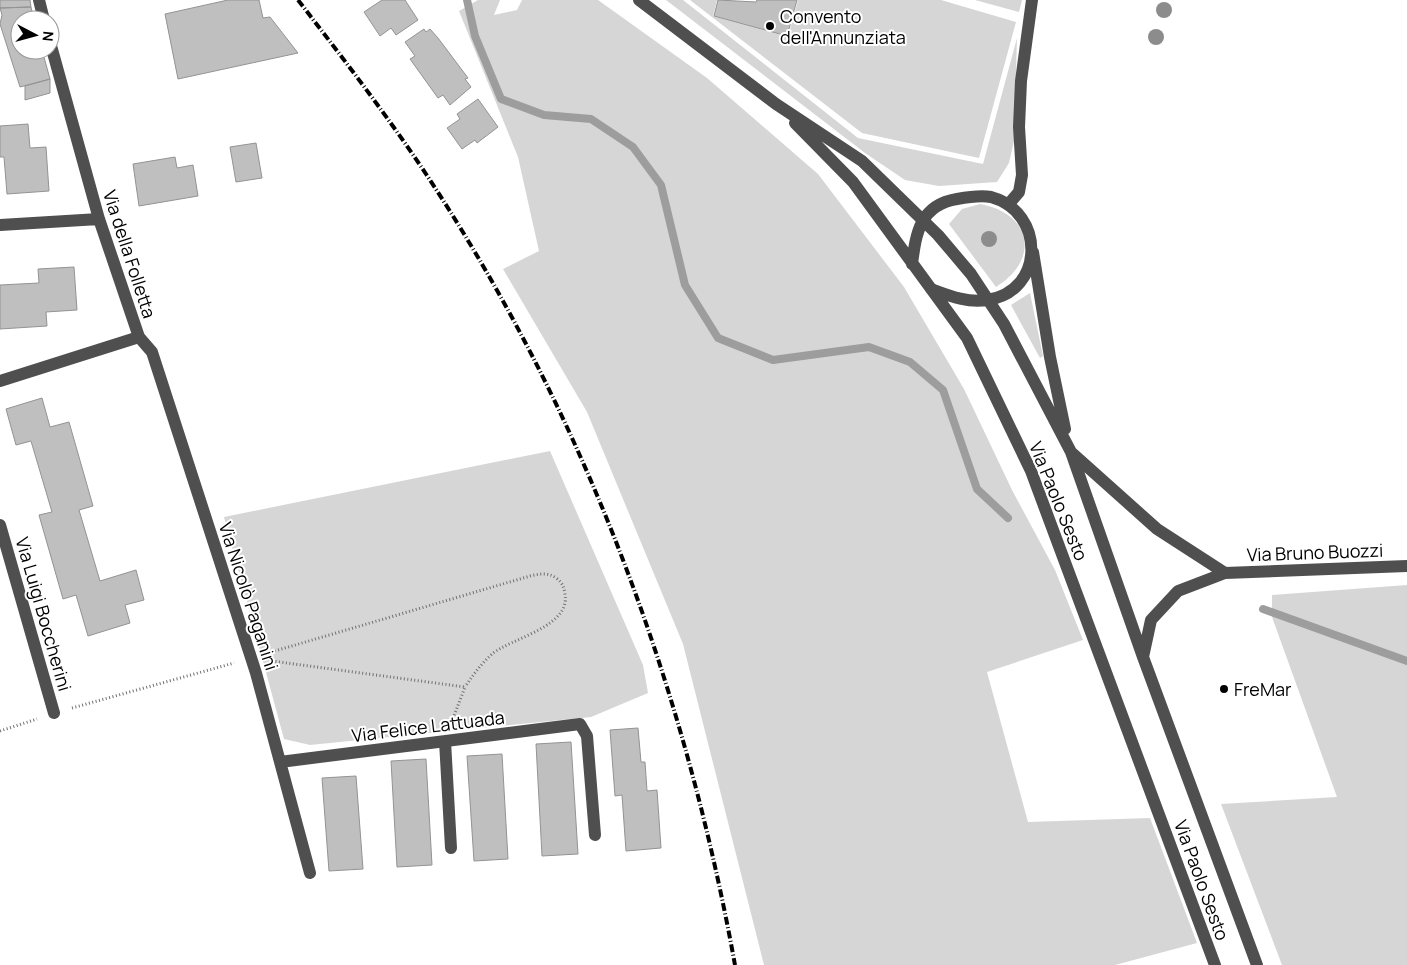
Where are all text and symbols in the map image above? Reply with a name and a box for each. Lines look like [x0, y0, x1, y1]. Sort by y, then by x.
place label: Convento dell'Annunziata [780, 4, 906, 49]
north arrow [10, 10, 60, 60]
marker: Convento dell'Annunziata [764, 20, 776, 32]
text: N [38, 30, 58, 42]
street label: Via della Folletta [98, 187, 162, 321]
street label: Via Paolo Sesto [1024, 438, 1094, 564]
street label: Via Nicolò Paganini [214, 519, 284, 673]
street label: Via Luigi Boccherini [11, 534, 77, 694]
street label: Via Bruno Buozzi [1246, 538, 1384, 566]
place label: FreMar [1234, 677, 1292, 701]
marker: FreMar [1218, 683, 1230, 695]
street label: Via Felice Lattuada [350, 705, 506, 747]
street label: Via Paolo Sesto [1169, 816, 1235, 944]

